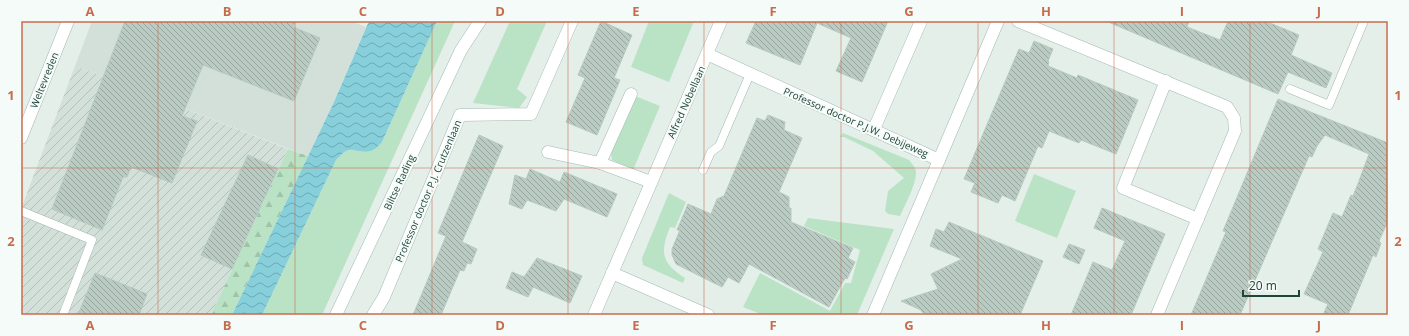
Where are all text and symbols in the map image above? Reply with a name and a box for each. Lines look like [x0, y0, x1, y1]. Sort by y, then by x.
text: A [86, 2, 95, 20]
text: B [223, 2, 232, 20]
text: C [359, 2, 367, 20]
text: D [495, 2, 505, 20]
text: E [632, 2, 640, 20]
text: F [769, 2, 777, 20]
text: G [904, 2, 914, 20]
text: H [1041, 2, 1051, 20]
text: I [1180, 2, 1184, 20]
text: J [1316, 2, 1321, 20]
street label: Weltevreden [26, 50, 62, 110]
street label: Alfred Nobellaan [664, 63, 708, 141]
street label: Professor doctor P.J.W. Debijeweg [781, 84, 931, 161]
text: 1 [7, 86, 15, 104]
text: 1 [1394, 86, 1402, 104]
street label: Professor doctor P.J. Crutzenlaan [392, 118, 464, 264]
street label: Biltse Rading [380, 151, 418, 212]
text: 2 [7, 232, 15, 250]
text: 2 [1394, 232, 1402, 250]
scale bar [1243, 272, 1299, 298]
text: 20 m [1249, 277, 1277, 294]
text: A [86, 316, 95, 334]
text: B [223, 316, 232, 334]
text: C [359, 316, 367, 334]
text: D [495, 316, 505, 334]
text: E [632, 316, 640, 334]
text: F [769, 316, 777, 334]
text: G [904, 316, 914, 334]
text: H [1041, 316, 1051, 334]
text: I [1180, 316, 1184, 334]
text: J [1316, 316, 1321, 334]

